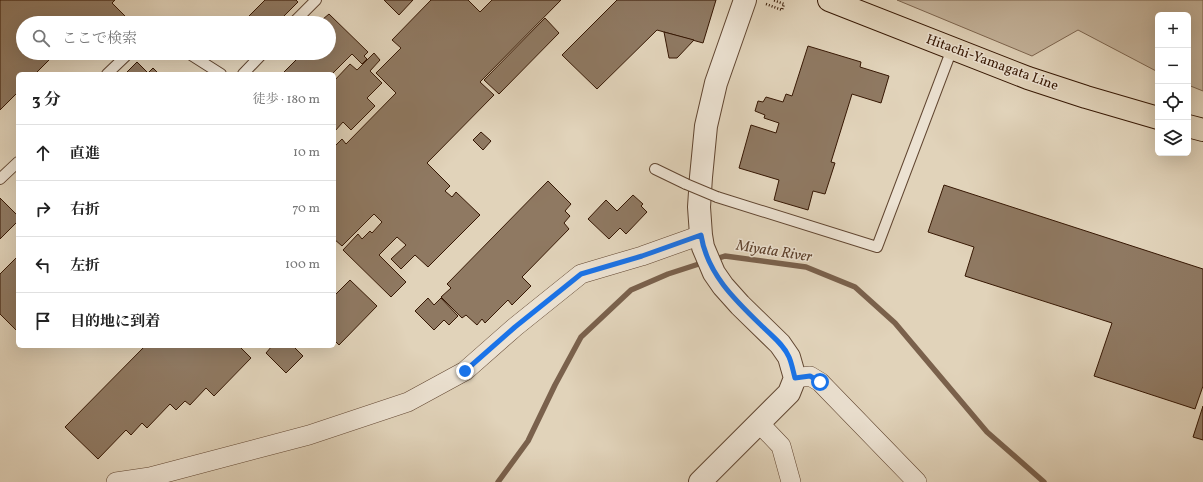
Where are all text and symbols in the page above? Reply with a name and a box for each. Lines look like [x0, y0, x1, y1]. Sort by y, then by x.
map controls [1155, 12, 1191, 156]
button: + [1155, 12, 1191, 48]
search box [16, 16, 336, 60]
icon: search [30, 27, 52, 49]
text: ここで検索 [62, 29, 137, 50]
street label: Hitachi-Yamagata Line [923, 30, 1061, 96]
button: − [1155, 48, 1191, 84]
button: locate [1155, 84, 1191, 120]
text: 3 分 [32, 89, 61, 112]
text: 徒歩 · 180 m [253, 91, 320, 109]
button: layers [1155, 120, 1191, 156]
icon: ahead [32, 142, 54, 164]
text: 直進 [70, 144, 100, 165]
text: 10 m [293, 144, 320, 162]
icon: right [32, 198, 54, 220]
text: 右折 [70, 200, 100, 221]
text: 70 m [292, 200, 320, 218]
water label: Miyata River [734, 235, 814, 268]
icon: left [32, 254, 54, 276]
text: 左折 [70, 256, 100, 277]
text: 100 m [285, 256, 320, 274]
icon: arrive [32, 310, 54, 332]
text: 目的地に到着 [70, 312, 160, 333]
route end [456, 362, 474, 380]
route start [811, 373, 829, 391]

